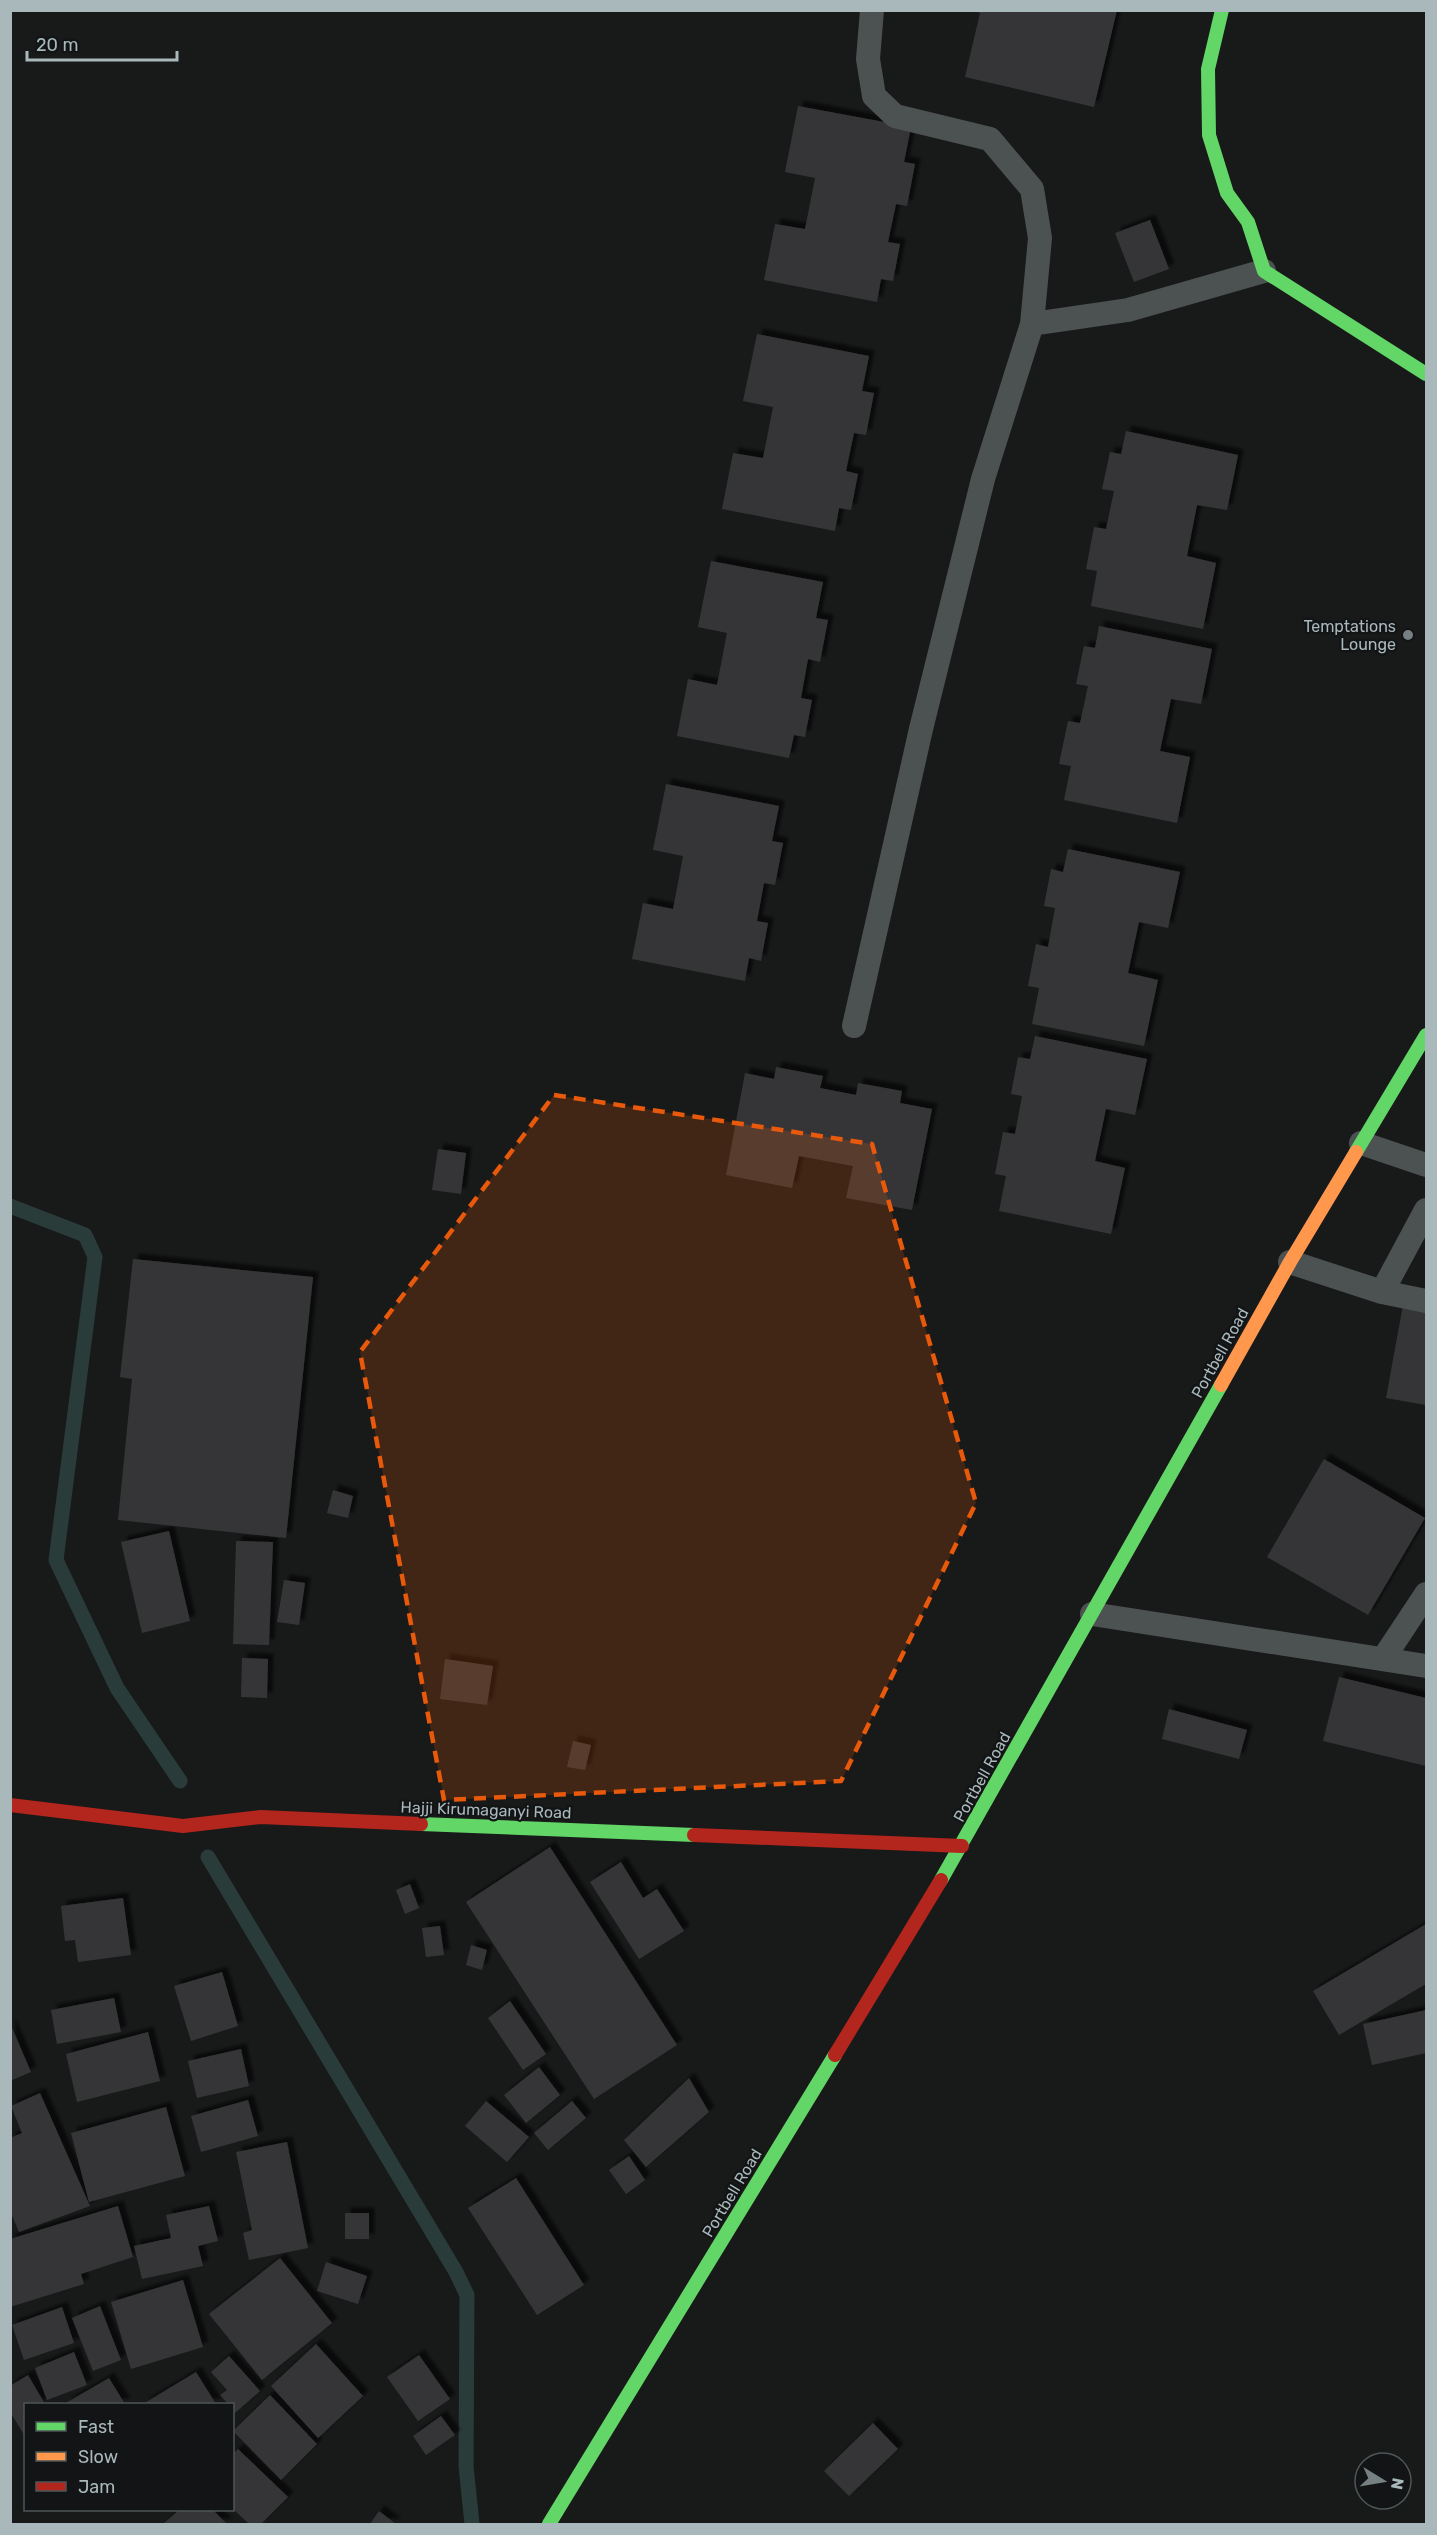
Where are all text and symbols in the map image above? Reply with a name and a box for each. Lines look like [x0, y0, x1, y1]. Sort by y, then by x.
scale bar [27, 24, 177, 62]
text: 20 m [36, 34, 78, 56]
place label: Temptations Lounge [1303, 617, 1396, 654]
marker: Temptations Lounge [1401, 628, 1415, 642]
street label: Portbell Road [1188, 1305, 1252, 1401]
street label: Portbell Road [950, 1729, 1014, 1825]
street label: Hajji Kirumaganyi Road [400, 1798, 572, 1822]
street label: Portbell Road [698, 2145, 766, 2241]
legend [24, 2403, 234, 2511]
text: Fast [78, 2416, 114, 2438]
text: Slow [78, 2446, 118, 2468]
north arrow [1353, 2451, 1413, 2511]
text: Jam [78, 2476, 115, 2498]
text: N [1387, 2476, 1408, 2491]

